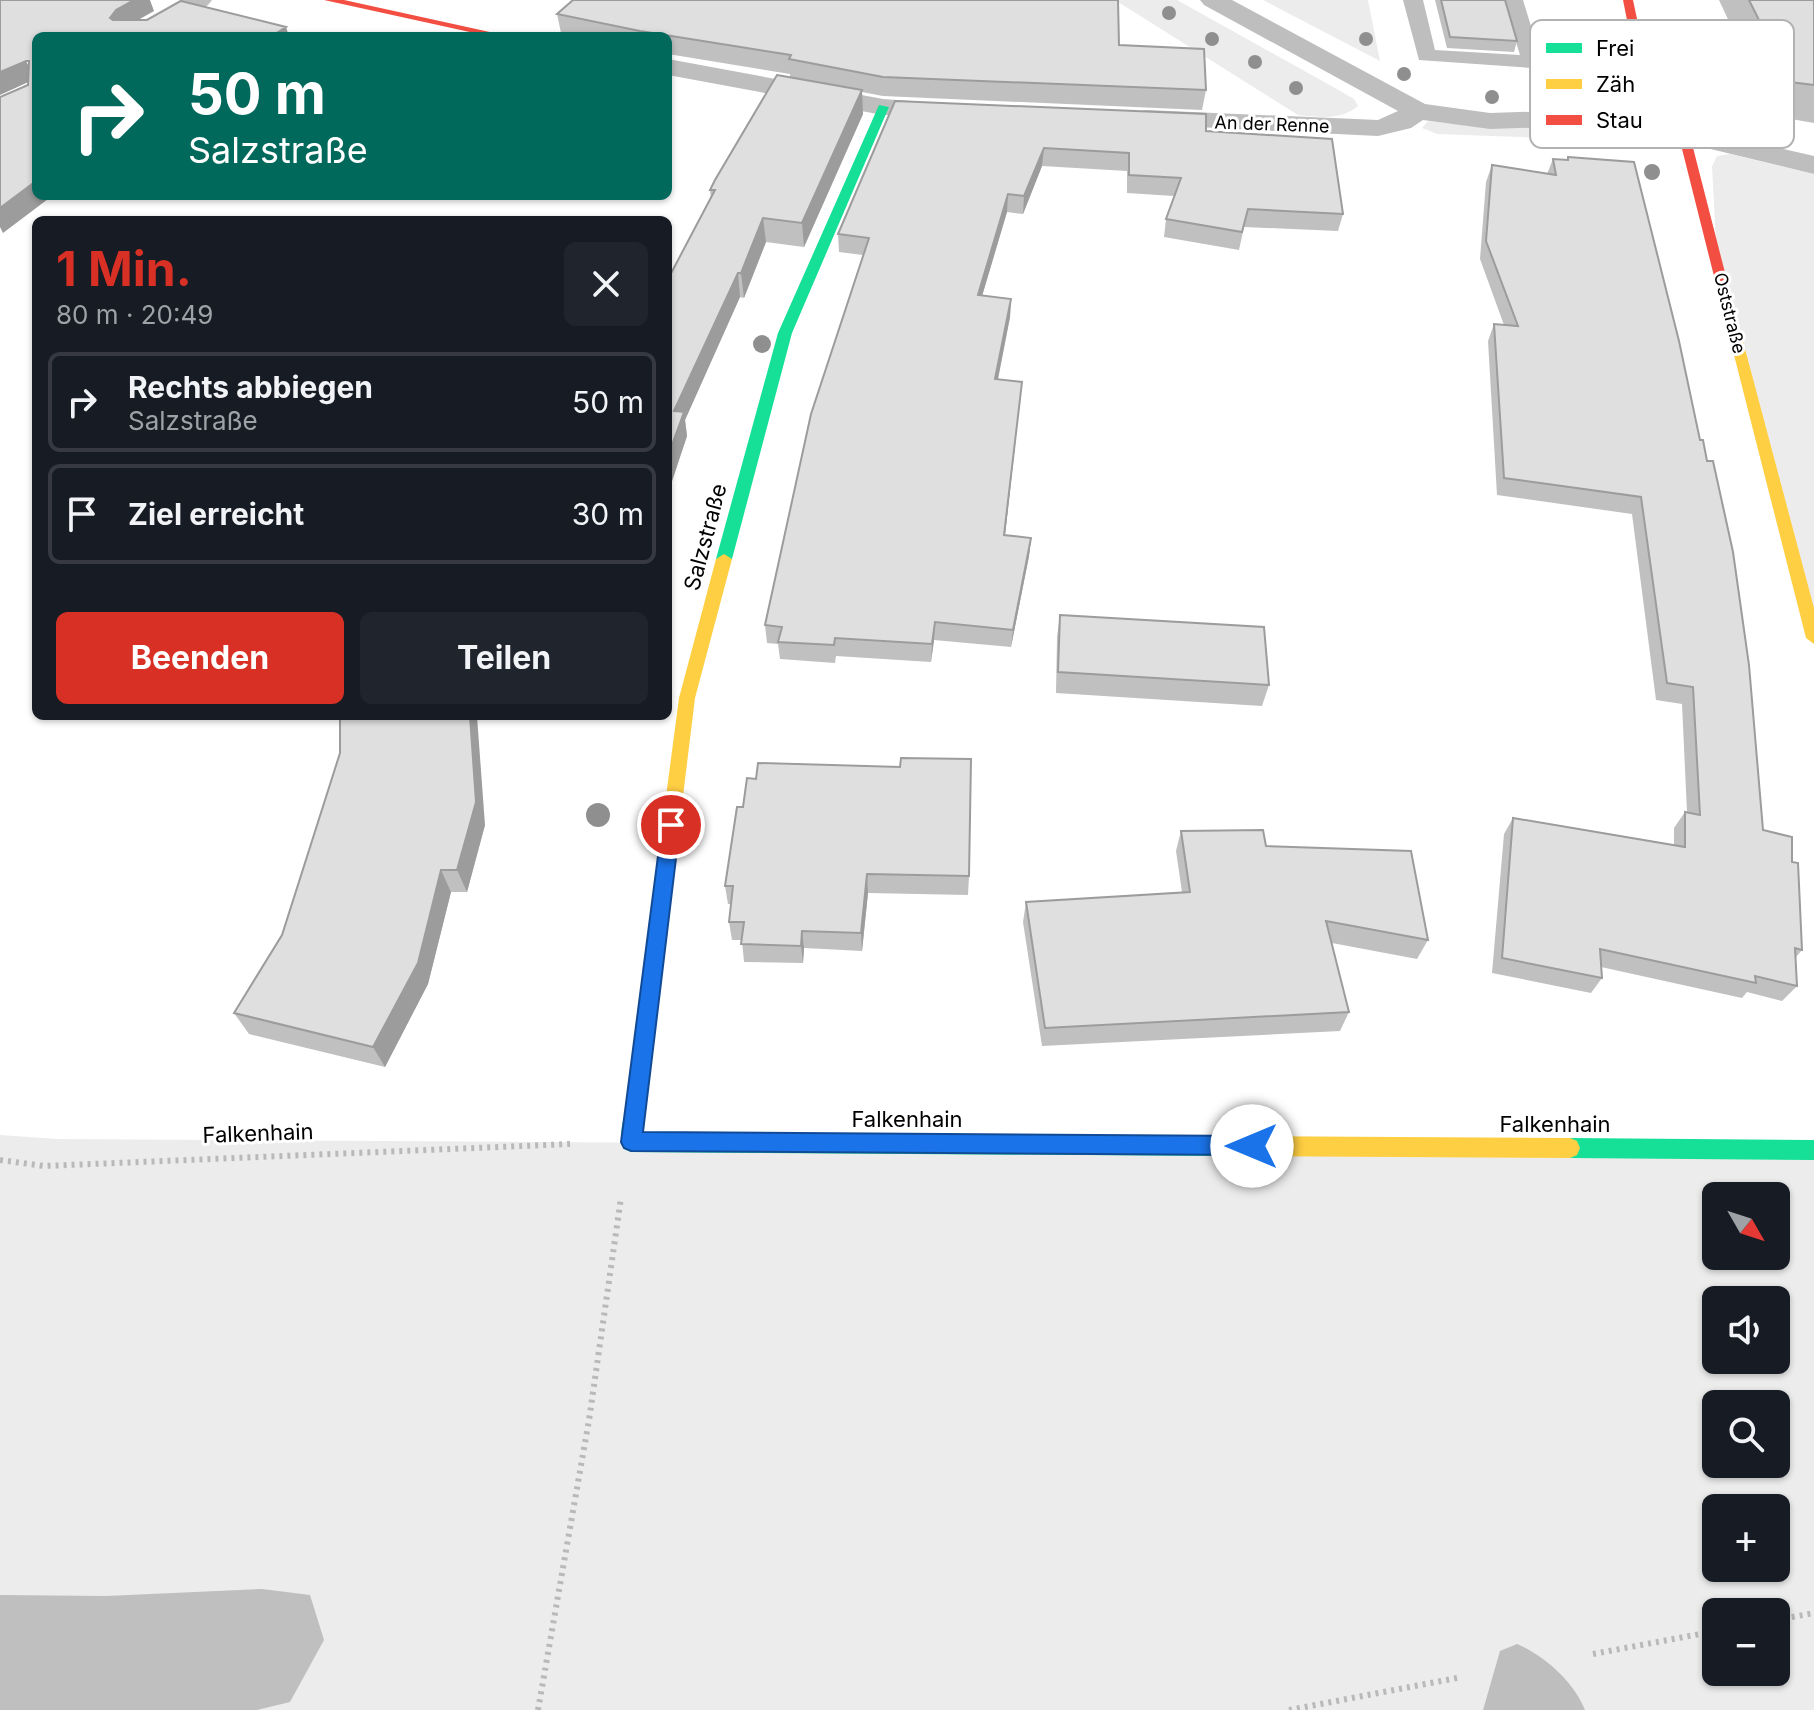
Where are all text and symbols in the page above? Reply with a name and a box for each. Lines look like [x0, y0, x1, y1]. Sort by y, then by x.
legend [1530, 20, 1794, 148]
text: Frei [1596, 35, 1634, 61]
text: 50 m [188, 60, 326, 128]
icon: right [56, 64, 160, 168]
text: Zäh [1596, 71, 1635, 97]
text: Stau [1596, 107, 1643, 133]
street label: An der Renne [1214, 111, 1330, 137]
text: Salzstraße [188, 128, 368, 172]
text: 1 Min. [56, 239, 192, 298]
button: close [564, 242, 648, 326]
street label: Oststraße [1710, 270, 1750, 356]
text: 80 m · 20:49 [56, 299, 213, 330]
text: Rechts abbiegen [128, 369, 373, 405]
icon: right [60, 380, 104, 424]
text: 50 m [572, 384, 644, 420]
text: Salzstraße [128, 405, 258, 436]
street label: Salzstraße [678, 481, 732, 593]
icon: arrive [60, 492, 104, 536]
text: Ziel erreicht [128, 496, 304, 532]
text: 30 m [572, 496, 644, 532]
button: Beenden [56, 612, 344, 704]
button: Teilen [360, 612, 648, 704]
pin [637, 791, 705, 859]
icon: arrive [649, 803, 693, 847]
position arrow [1210, 1104, 1294, 1188]
street label: Falkenhain [851, 1106, 963, 1132]
street label: Falkenhain [1499, 1111, 1611, 1137]
street label: Falkenhain [202, 1118, 314, 1148]
north arrow [1702, 1182, 1790, 1270]
map controls [1702, 1182, 1790, 1686]
button: sound [1702, 1286, 1790, 1374]
button: search [1702, 1390, 1790, 1478]
button: + [1702, 1494, 1790, 1582]
button: − [1702, 1598, 1790, 1686]

